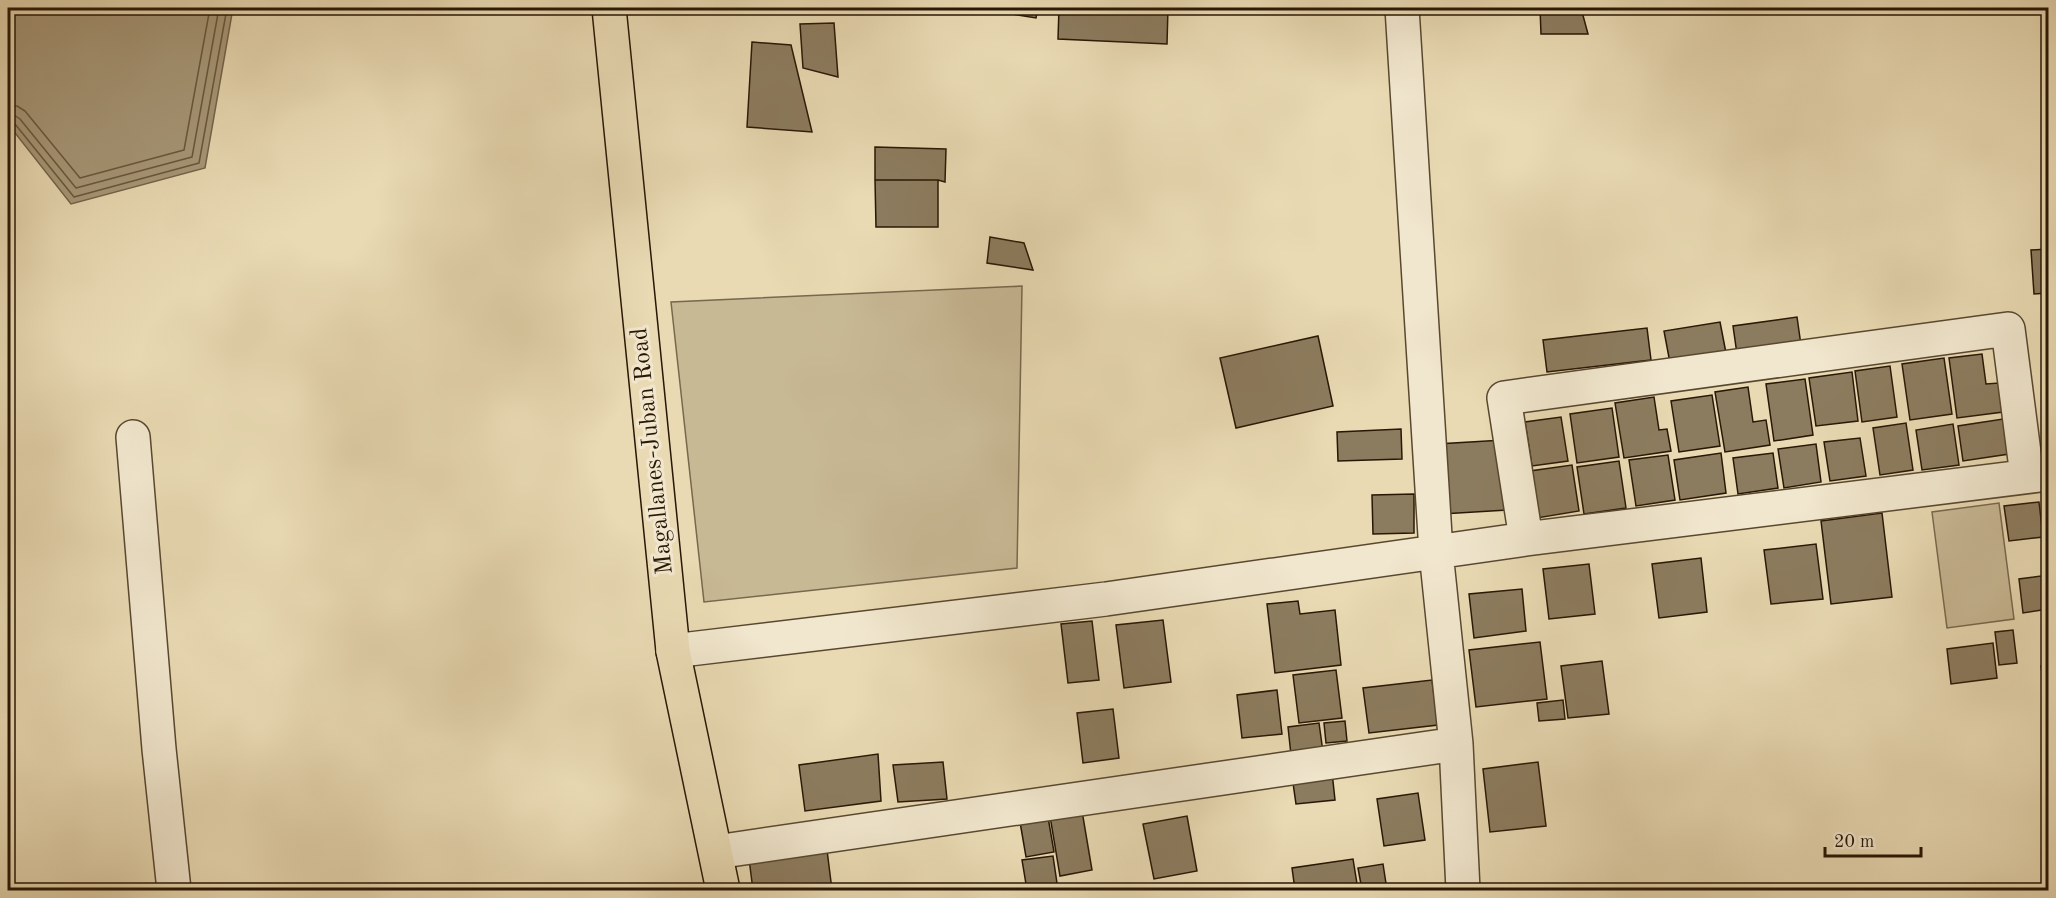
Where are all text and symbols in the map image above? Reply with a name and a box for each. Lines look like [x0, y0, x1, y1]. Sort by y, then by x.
street label: Magallanes-Juban Road [628, 326, 678, 576]
scale bar [1825, 820, 1921, 858]
text: 20 m [1834, 833, 1874, 851]

